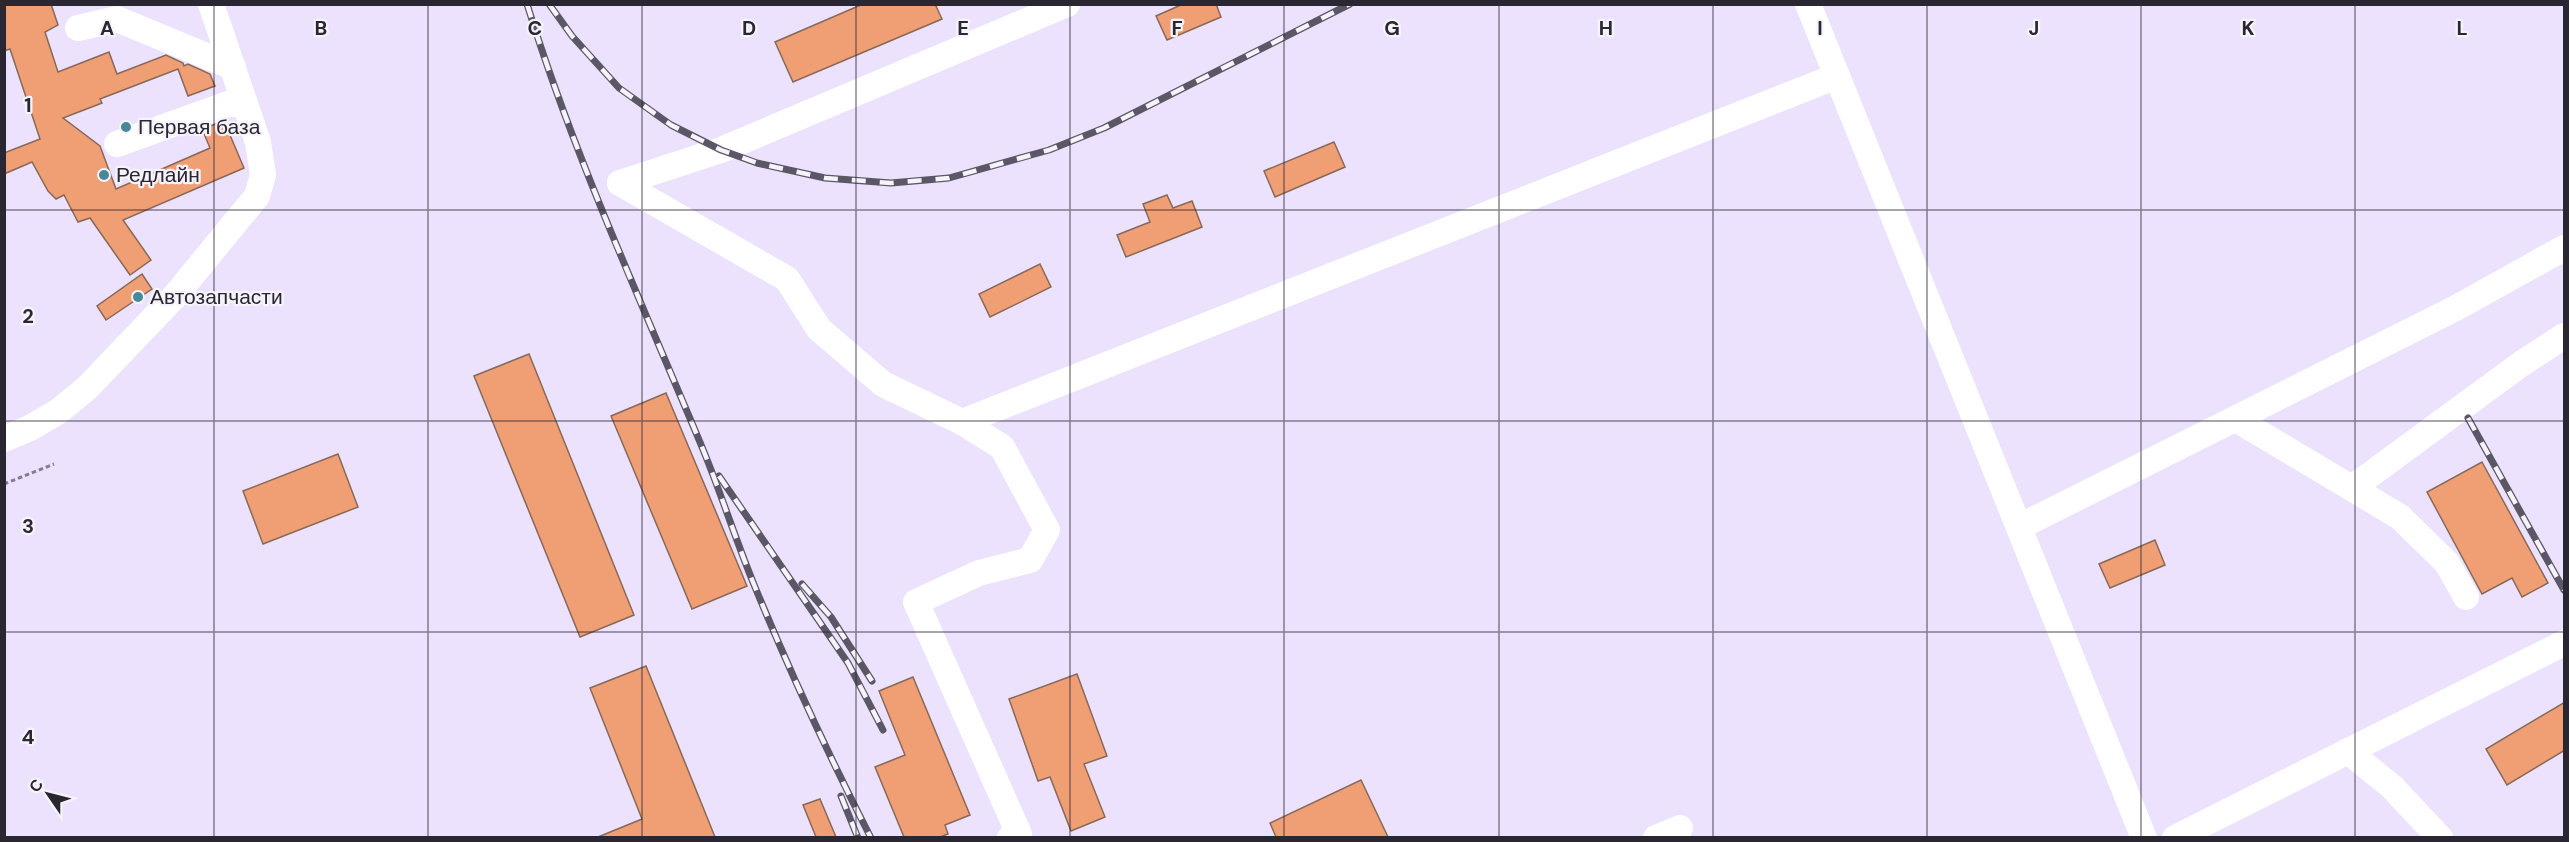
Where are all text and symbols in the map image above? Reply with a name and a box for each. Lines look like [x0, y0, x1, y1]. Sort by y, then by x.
text: A [100, 15, 114, 41]
text: B [315, 15, 327, 41]
text: C [528, 15, 542, 41]
text: D [742, 15, 756, 41]
text: E [957, 15, 969, 41]
text: F [1171, 15, 1183, 41]
text: G [1384, 15, 1400, 41]
text: H [1599, 15, 1613, 41]
text: I [1817, 15, 1823, 41]
text: J [2029, 15, 2039, 41]
text: K [2241, 15, 2255, 41]
text: L [2456, 15, 2468, 41]
text: 1 [24, 92, 32, 118]
place label: Первая база [138, 113, 261, 141]
marker: Первая база [119, 120, 133, 134]
place label: Редлайн [116, 161, 200, 189]
marker: Редлайн [97, 168, 111, 182]
place label: Автозапчасти [150, 283, 283, 311]
marker: Автозапчасти [131, 290, 145, 304]
text: 2 [22, 303, 34, 329]
text: 3 [22, 513, 34, 539]
text: 4 [22, 724, 35, 750]
north arrow [18, 764, 78, 824]
text: С [24, 775, 48, 796]

